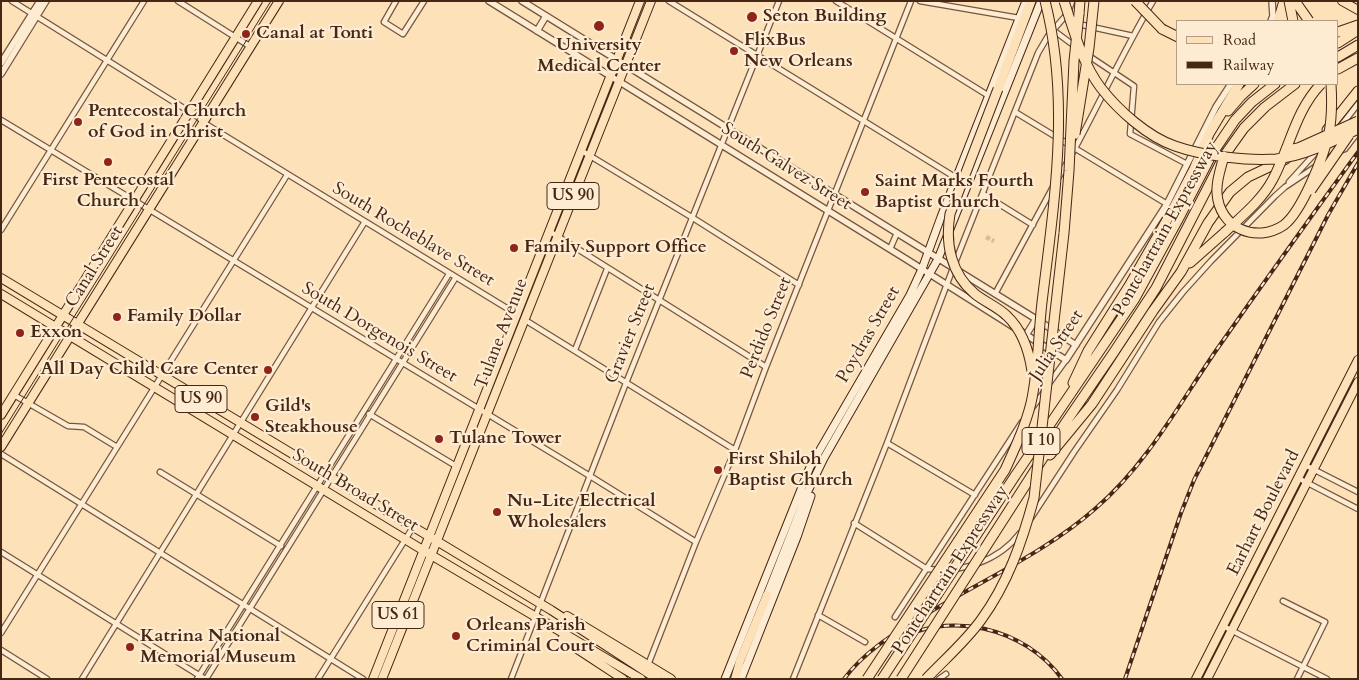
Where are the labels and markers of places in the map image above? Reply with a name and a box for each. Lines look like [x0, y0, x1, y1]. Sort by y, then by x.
place label: Seton Building [763, 6, 886, 28]
marker: Seton Building [745, 10, 759, 24]
marker: University Medical Center [592, 19, 606, 33]
place label: Canal at Tonti [256, 23, 373, 45]
marker: Canal at Tonti [240, 28, 252, 40]
place label: FlixBus New Orleans [744, 30, 853, 72]
place label: University Medical Center [537, 35, 661, 78]
marker: FlixBus New Orleans [728, 45, 740, 57]
place label: Pentecostal Church of God in Christ [88, 101, 246, 144]
marker: Pentecostal Church of God in Christ [72, 116, 84, 128]
marker: First Pentecostal Church [102, 156, 114, 168]
place label: First Pentecostal Church [42, 170, 174, 212]
place label: Saint Marks Fourth Baptist Church [875, 171, 1034, 213]
marker: Saint Marks Fourth Baptist Church [859, 186, 871, 198]
place label: Family Support Office [524, 237, 707, 259]
marker: Family Support Office [508, 242, 520, 254]
place label: Family Dollar [127, 306, 241, 328]
marker: Family Dollar [111, 311, 123, 323]
place label: Exxon [30, 322, 82, 344]
marker: Exxon [14, 327, 26, 339]
place label: All Day Child Care Center [40, 359, 258, 381]
marker: All Day Child Care Center [262, 364, 274, 376]
place label: Gild's Steakhouse [265, 396, 358, 438]
marker: Gild's Steakhouse [249, 411, 261, 423]
place label: Tulane Tower [449, 428, 561, 450]
marker: Tulane Tower [433, 433, 445, 445]
place label: First Shiloh Baptist Church [728, 449, 853, 492]
marker: First Shiloh Baptist Church [712, 464, 724, 476]
place label: Nu-Lite Electrical Wholesalers [507, 491, 656, 534]
marker: Nu-Lite Electrical Wholesalers [491, 506, 503, 518]
place label: Orleans Parish Criminal Court [466, 615, 594, 658]
place label: Katrina National Memorial Museum [140, 626, 296, 669]
marker: Orleans Parish Criminal Court [450, 630, 462, 642]
marker: Katrina National Memorial Museum [124, 641, 136, 653]

